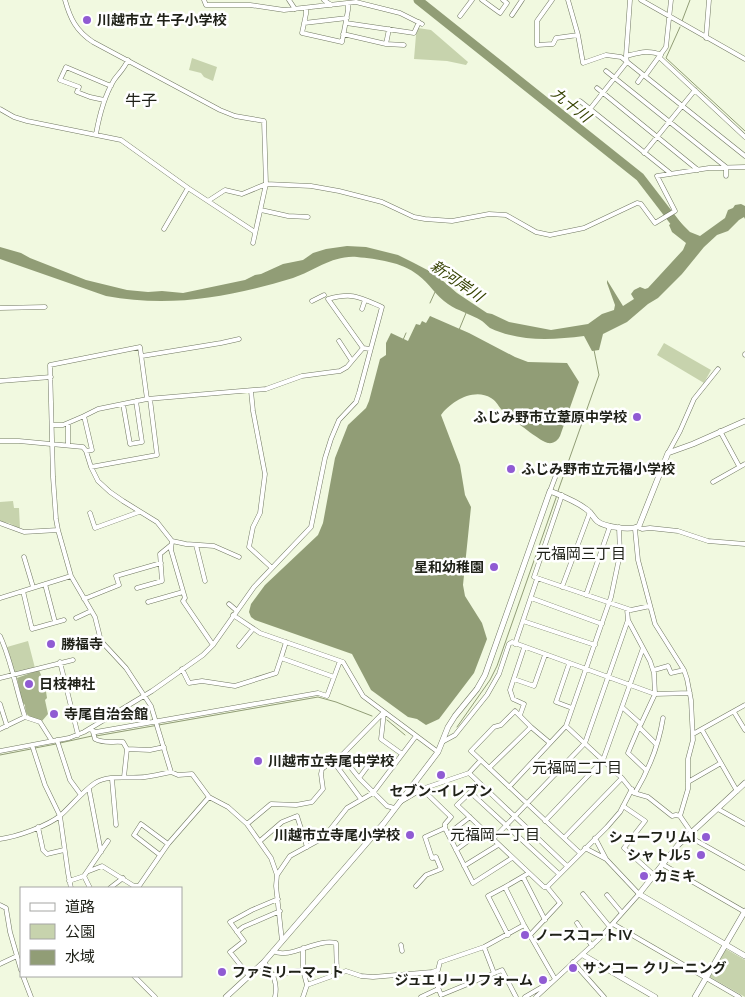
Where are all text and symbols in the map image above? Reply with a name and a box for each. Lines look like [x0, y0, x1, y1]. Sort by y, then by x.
place label: 川越市立 牛子小学校 [97, 11, 226, 28]
marker: 川越市立 牛子小学校 [81, 14, 93, 26]
water label: 九十川 [548, 83, 596, 127]
district label: 牛子 [125, 90, 157, 109]
water label: 新河岸川 [428, 256, 489, 306]
place label: ふじみ野市立葦原中学校 [473, 408, 627, 425]
marker: ふじみ野市立葦原中学校 [631, 411, 643, 423]
place label: ふじみ野市立元福小学校 [521, 460, 675, 477]
marker: ふじみ野市立元福小学校 [505, 463, 517, 475]
district label: 元福岡三丁目 [536, 544, 626, 562]
place label: 星和幼稚園 [414, 558, 484, 575]
marker: 星和幼稚園 [488, 561, 500, 573]
place label: 勝福寺 [61, 635, 103, 652]
marker: 勝福寺 [45, 638, 57, 650]
place label: 日枝神社 [39, 675, 95, 692]
marker: 日枝神社 [23, 678, 35, 690]
place label: 寺尾自治会館 [64, 705, 148, 722]
marker: 寺尾自治会館 [48, 708, 60, 720]
place label: 川越市立寺尾中学校 [268, 752, 394, 769]
marker: 川越市立寺尾中学校 [252, 755, 264, 767]
district label: 元福岡二丁目 [532, 758, 622, 776]
marker: セブン-イレブン [435, 769, 447, 781]
place label: セブン-イレブン [389, 782, 493, 799]
district label: 元福岡一丁目 [450, 825, 540, 843]
place label: 川越市立寺尾小学校 [274, 826, 400, 843]
place label: シューフリムI [609, 828, 696, 845]
marker: 川越市立寺尾小学校 [404, 829, 416, 841]
marker: シューフリムI [700, 831, 712, 843]
place label: シャトル5 [627, 846, 691, 863]
marker: シャトル5 [695, 849, 707, 861]
place label: カミキ [654, 867, 696, 884]
marker: カミキ [638, 870, 650, 882]
legend [20, 887, 182, 977]
text: 道路 [65, 897, 95, 915]
text: 公園 [65, 922, 95, 940]
place label: ノースコートIV [535, 926, 632, 943]
marker: ノースコートIV [519, 929, 531, 941]
text: 水域 [65, 947, 95, 965]
place label: サンコー クリーニング [583, 959, 726, 976]
marker: サンコー クリーニング [567, 962, 579, 974]
place label: ファミリーマート [232, 963, 344, 980]
marker: ファミリーマート [216, 966, 228, 978]
place label: ジュエリーリフォーム [394, 971, 533, 988]
marker: ジュエリーリフォーム [537, 974, 549, 986]

